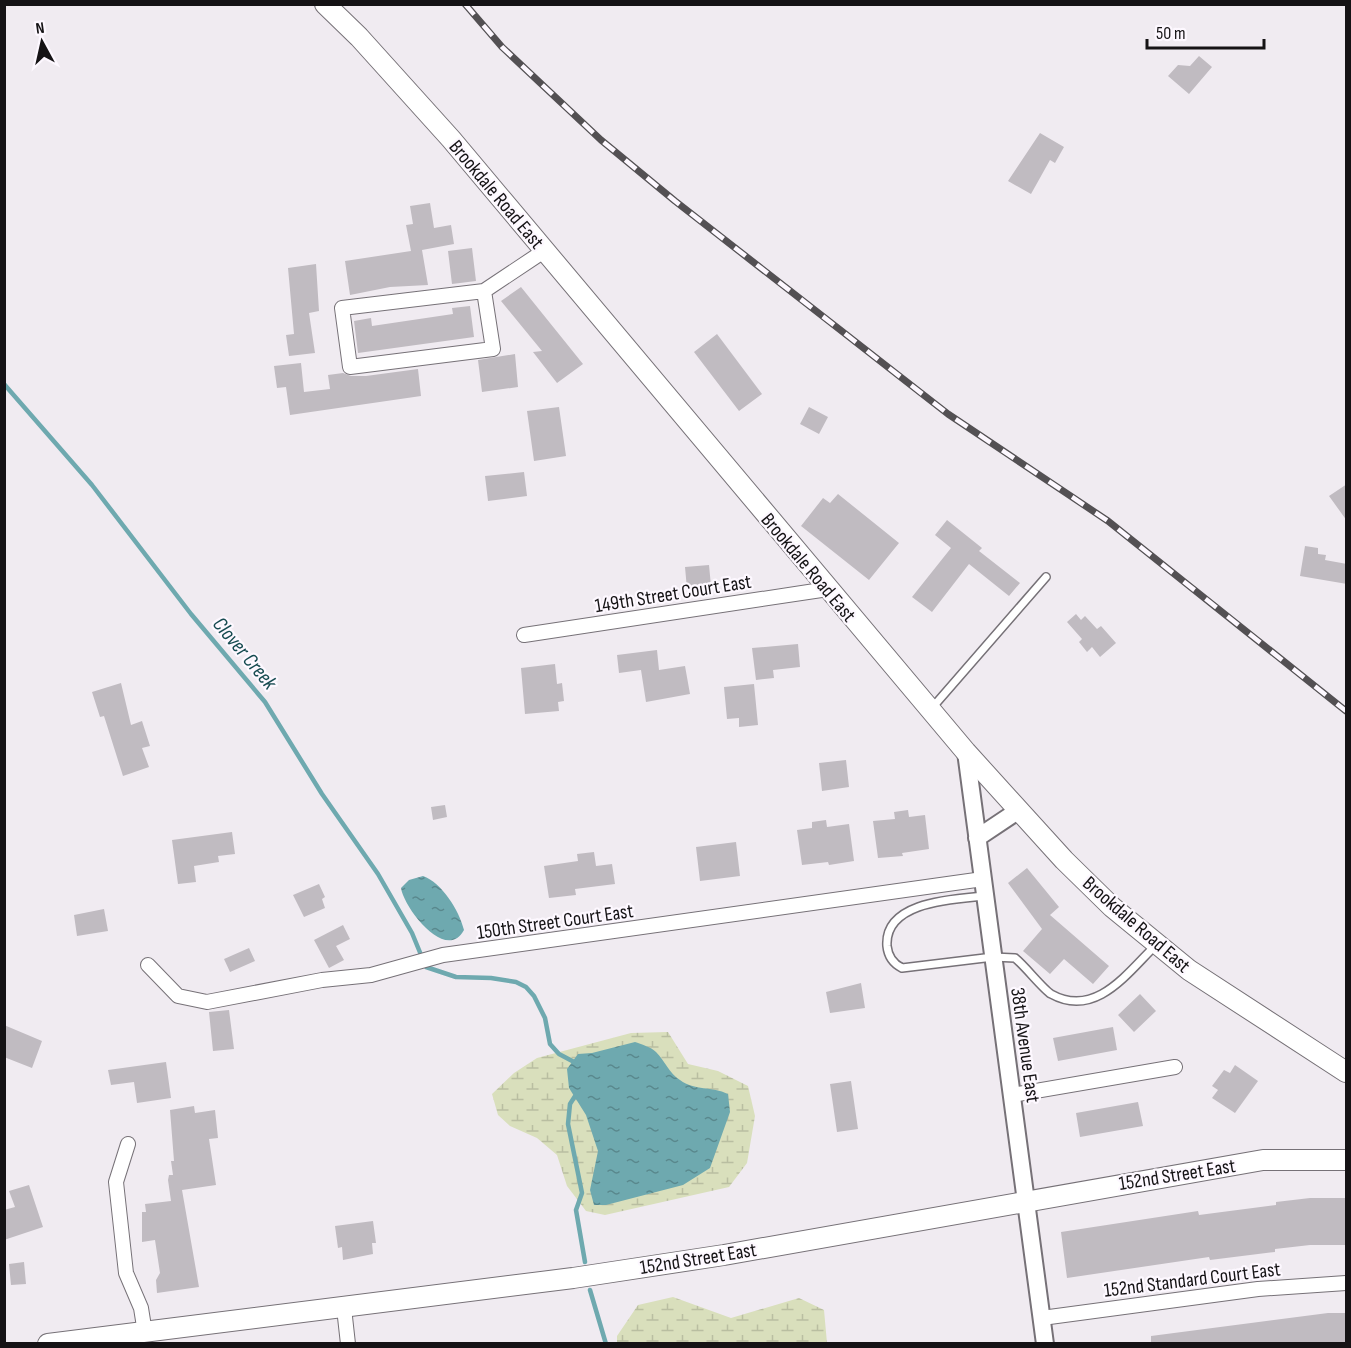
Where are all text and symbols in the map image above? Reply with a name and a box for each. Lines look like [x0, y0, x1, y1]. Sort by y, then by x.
north arrow [12, 12, 72, 72]
scale bar [1147, 12, 1264, 50]
text: N [35, 19, 46, 39]
text: 50 m [1156, 23, 1186, 44]
street label: Brookdale Road East [444, 135, 549, 254]
street label: Brookdale Road East [756, 508, 861, 627]
street label: 149th Street Court East [593, 570, 753, 618]
water label: Clover Creek [207, 612, 283, 696]
street label: Brookdale Road East [1078, 872, 1195, 978]
street label: 150th Street Court East [475, 899, 635, 945]
street label: 38th Avenue East [1005, 986, 1045, 1104]
street label: 152nd Street East [1117, 1154, 1237, 1196]
street label: 152nd Street East [638, 1238, 758, 1280]
street label: 152nd Standard Court East [1103, 1257, 1282, 1303]

